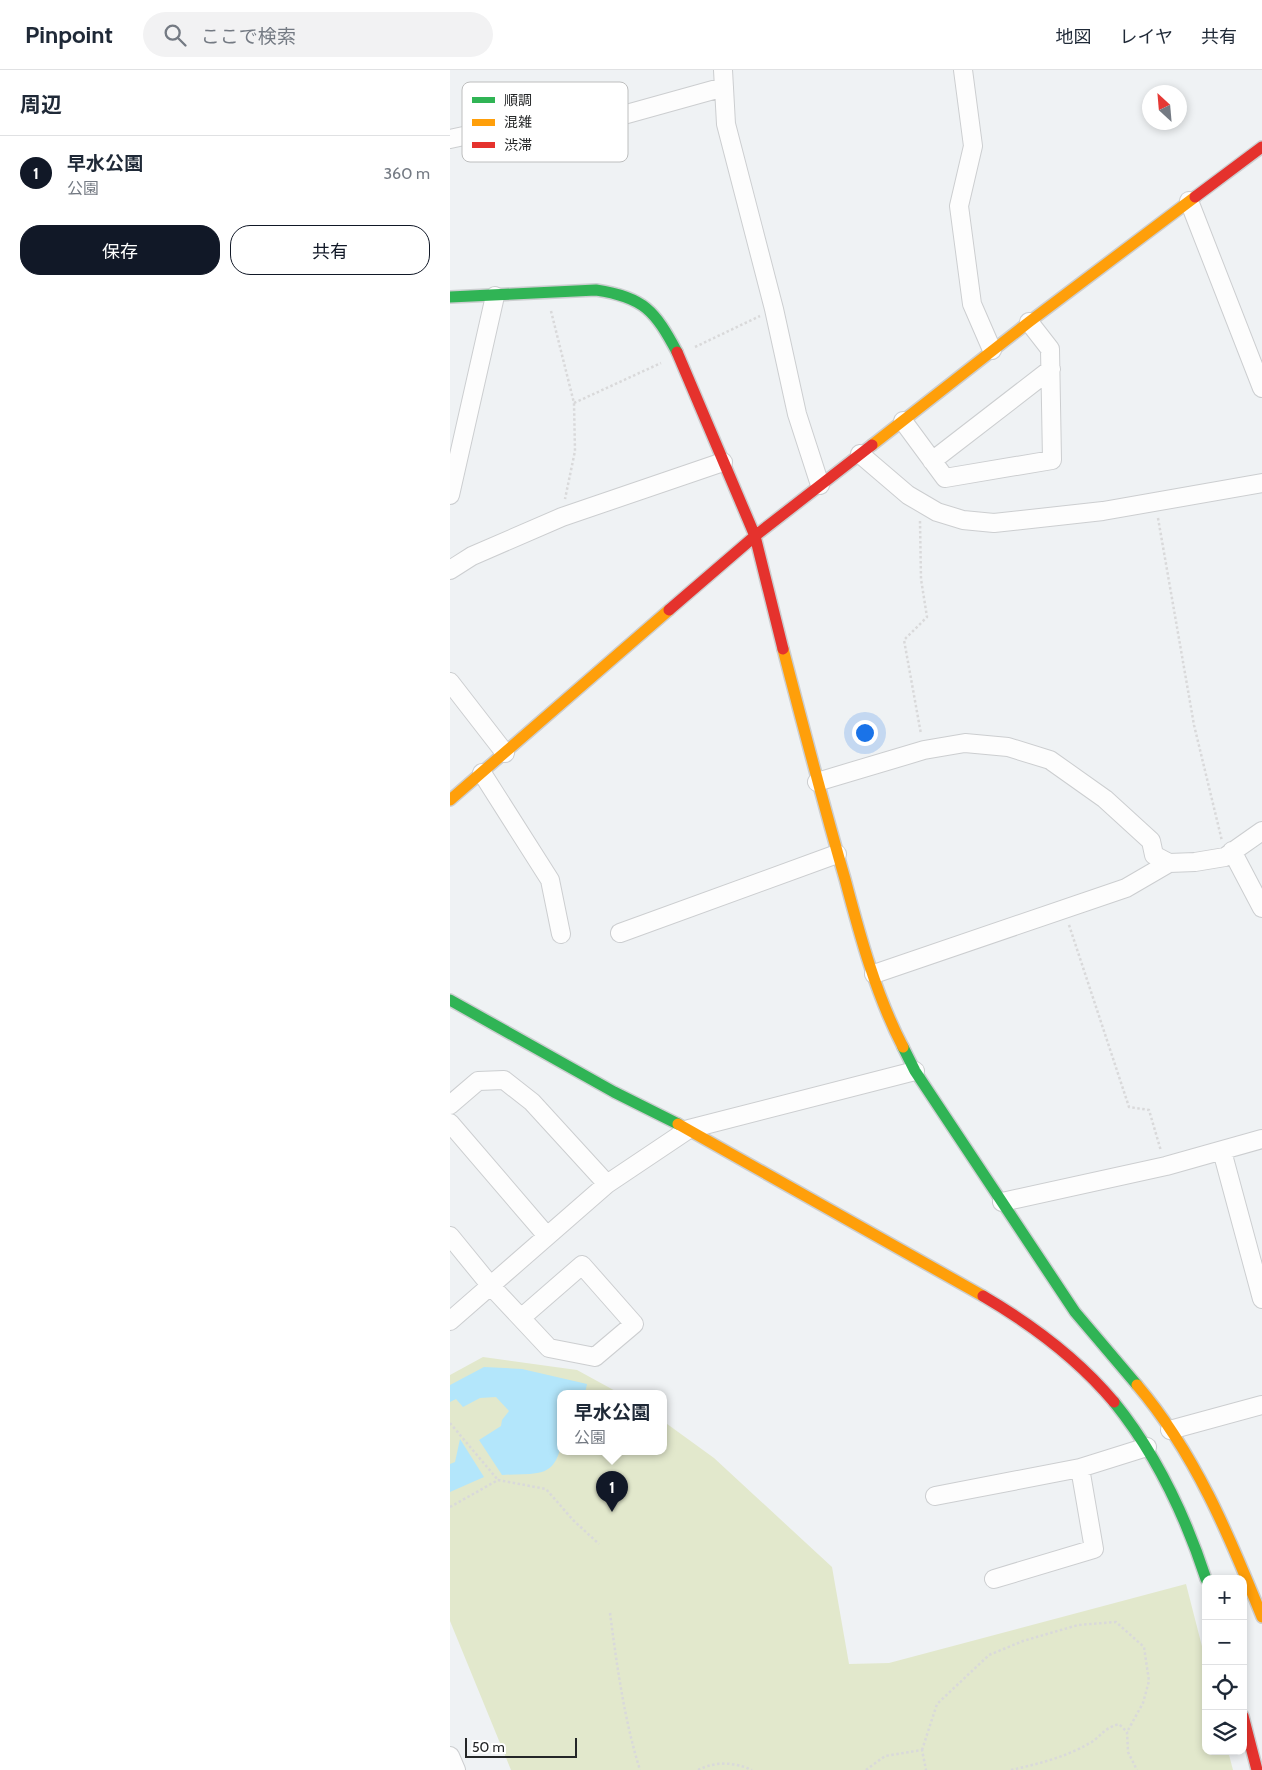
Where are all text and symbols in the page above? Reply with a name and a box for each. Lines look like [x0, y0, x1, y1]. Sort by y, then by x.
search box [143, 12, 493, 57]
text: Pinpoint [25, 20, 113, 49]
icon: search [161, 21, 189, 49]
text: ここで検索 [201, 25, 296, 48]
text: 地図 [1056, 26, 1092, 48]
text: レイヤ [1120, 26, 1173, 48]
text: 共有 [1201, 26, 1237, 48]
legend [462, 82, 628, 162]
north arrow [1142, 85, 1187, 130]
text: 順調 [504, 91, 532, 109]
text: 周辺 [20, 92, 62, 117]
text: 混雑 [504, 113, 532, 131]
text: 渋滞 [504, 136, 532, 154]
text: 早水公園 [67, 152, 143, 175]
text: 1 [33, 164, 39, 183]
text: 360 m [383, 164, 430, 183]
text: 公園 [67, 179, 99, 198]
button: 保存 [20, 225, 220, 275]
button: 共有 [230, 225, 430, 275]
your location [852, 720, 878, 746]
popup [557, 1390, 667, 1455]
text: 早水公園 [574, 1401, 650, 1424]
text: 公園 [574, 1428, 606, 1447]
pin: 1 [596, 1471, 628, 1512]
map controls [1202, 1575, 1247, 1755]
button: + [1202, 1575, 1247, 1620]
button: − [1202, 1620, 1247, 1665]
button: locate [1202, 1665, 1247, 1710]
button: layers [1202, 1710, 1247, 1755]
scale bar [465, 1735, 578, 1758]
text: 50 m [472, 1738, 505, 1756]

